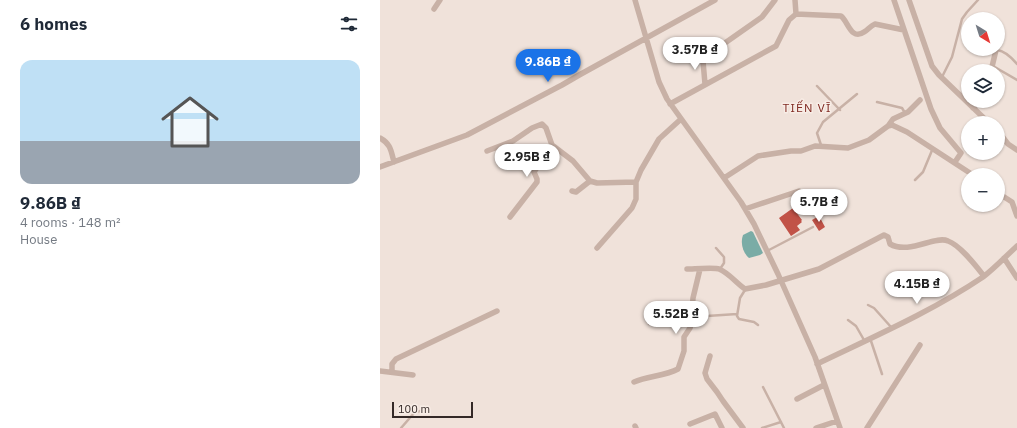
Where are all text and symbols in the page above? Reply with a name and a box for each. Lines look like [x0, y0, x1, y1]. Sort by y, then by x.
north arrow [961, 12, 1005, 56]
map controls [961, 12, 1005, 212]
text: 6 homes [20, 13, 87, 35]
icon: filters [338, 13, 360, 35]
pin: 3.57B ₫ [658, 37, 732, 71]
text: 3.57B ₫ [672, 41, 718, 58]
pin: 9.86B ₫ [511, 49, 585, 83]
text: 9.86B ₫ [525, 53, 571, 70]
button: layers [961, 64, 1005, 108]
icon: home [154, 86, 226, 158]
district label: TIẾN VĨ [782, 99, 832, 115]
button: + [961, 116, 1005, 160]
pin: 2.95B ₫ [490, 144, 564, 178]
text: 2.95B ₫ [504, 148, 550, 165]
button: − [961, 168, 1005, 212]
pin: 5.7B ₫ [786, 189, 852, 223]
text: 9.86B ₫ [20, 192, 81, 214]
text: 5.7B ₫ [800, 193, 838, 210]
text: 4 rooms · 148 m² [20, 214, 121, 231]
text: House [20, 231, 57, 248]
pin: 4.15B ₫ [880, 271, 954, 305]
text: 4.15B ₫ [894, 275, 940, 292]
pin: 5.52B ₫ [639, 301, 713, 335]
text: 5.52B ₫ [653, 305, 699, 322]
scale bar [392, 400, 473, 419]
text: 100 m [398, 402, 430, 416]

